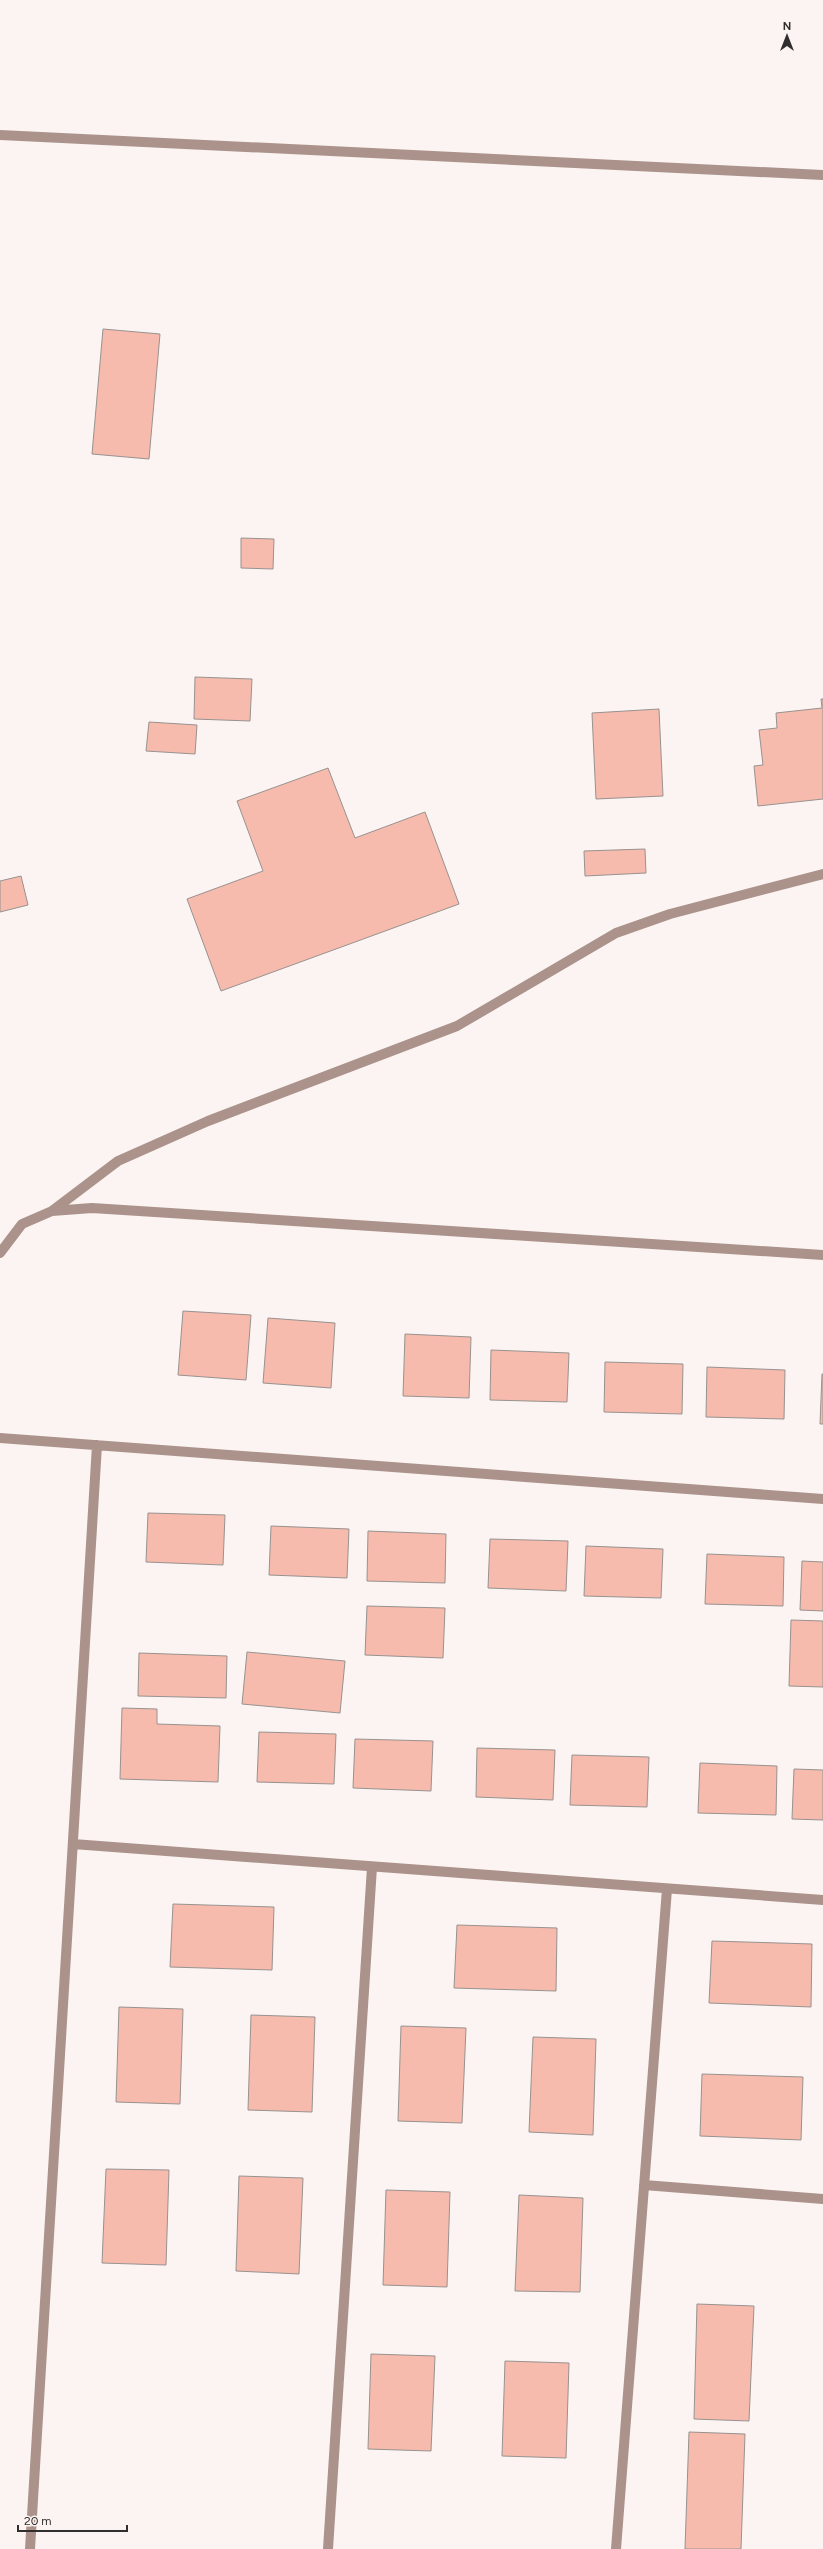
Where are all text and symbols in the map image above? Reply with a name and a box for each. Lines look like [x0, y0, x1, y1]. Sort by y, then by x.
north arrow [767, 16, 807, 56]
text: N [783, 20, 791, 33]
scale bar [18, 2507, 127, 2533]
text: 20 m [24, 2514, 52, 2528]

